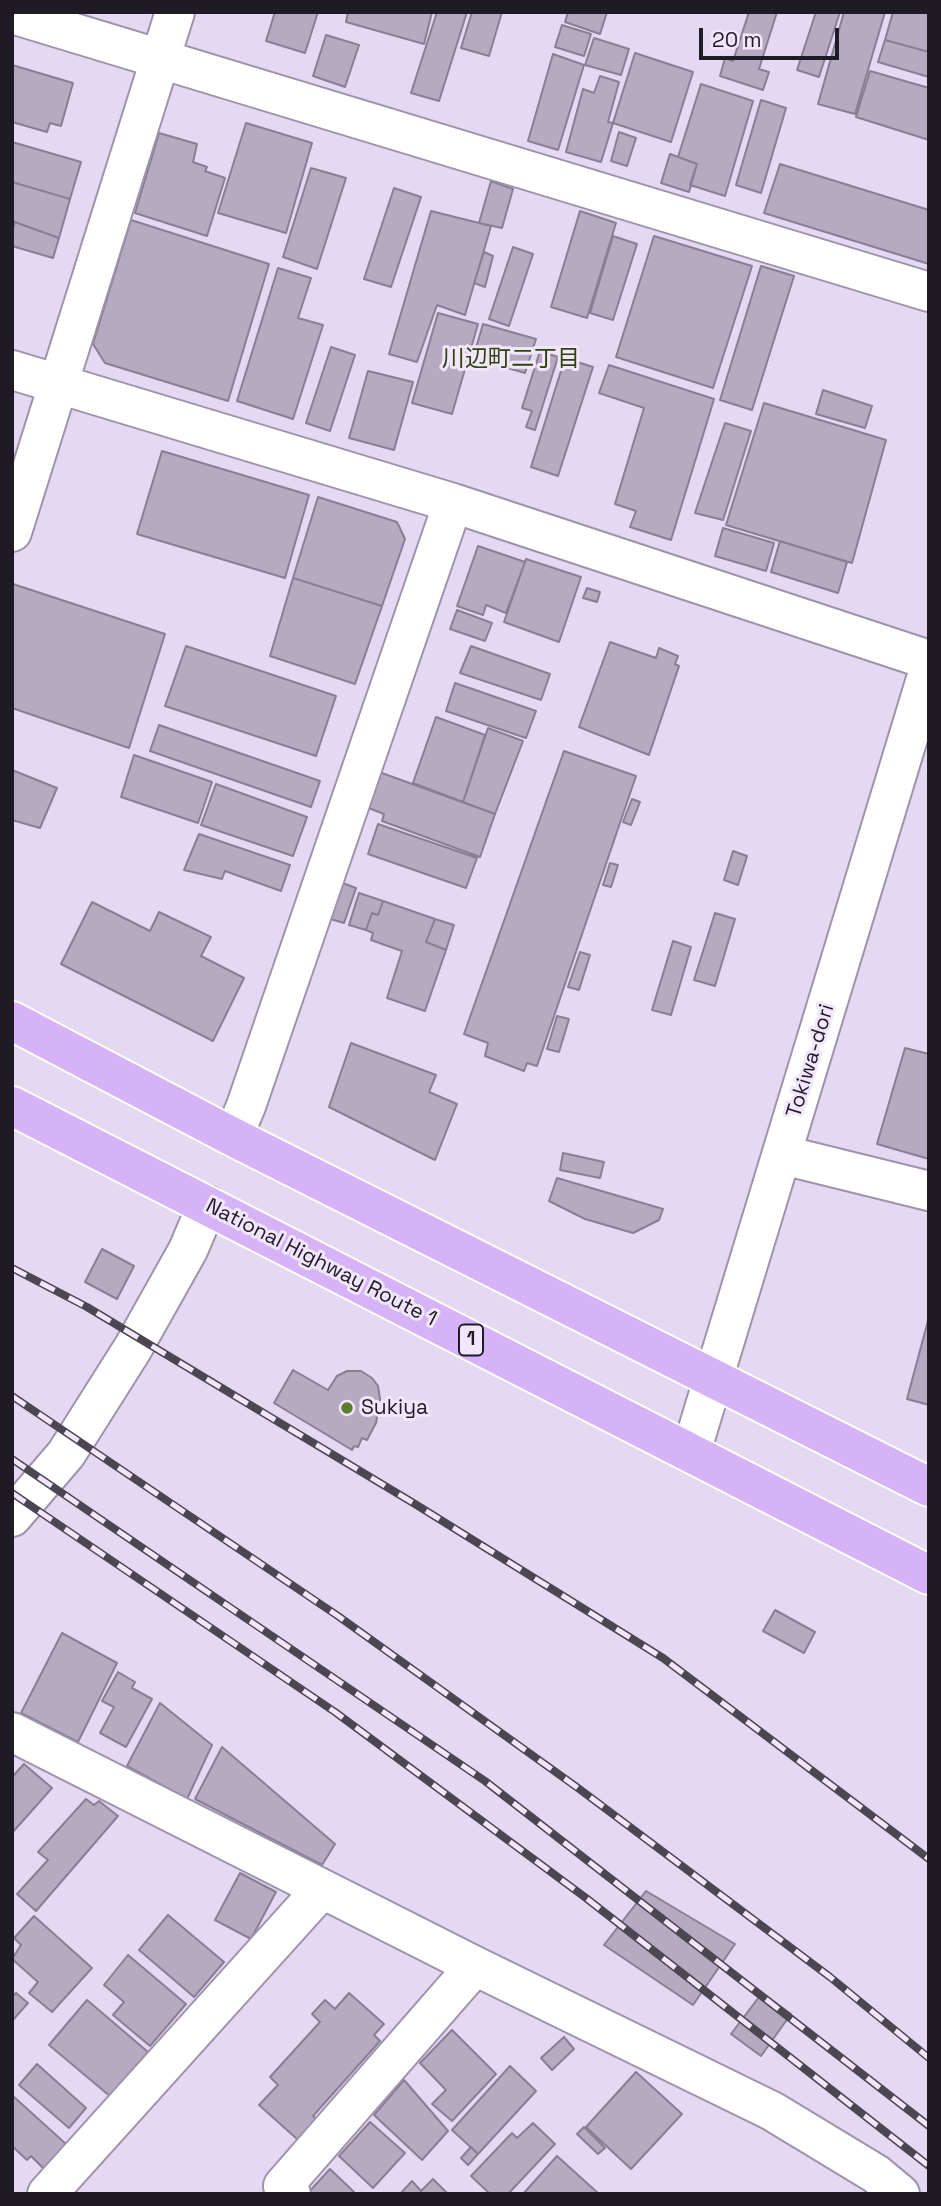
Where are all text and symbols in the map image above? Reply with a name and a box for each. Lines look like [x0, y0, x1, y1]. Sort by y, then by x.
scale bar [703, 14, 843, 58]
text: 20 m [712, 26, 762, 53]
district label: 川辺町二丁目 [442, 346, 580, 374]
street label: Tokiwa-dori [782, 1001, 840, 1121]
street label: National Highway Route 1 [201, 1194, 441, 1332]
road number: 1 [459, 1324, 483, 1356]
place label: Sukiya [361, 1395, 428, 1421]
marker: Sukiya [339, 1400, 355, 1416]

